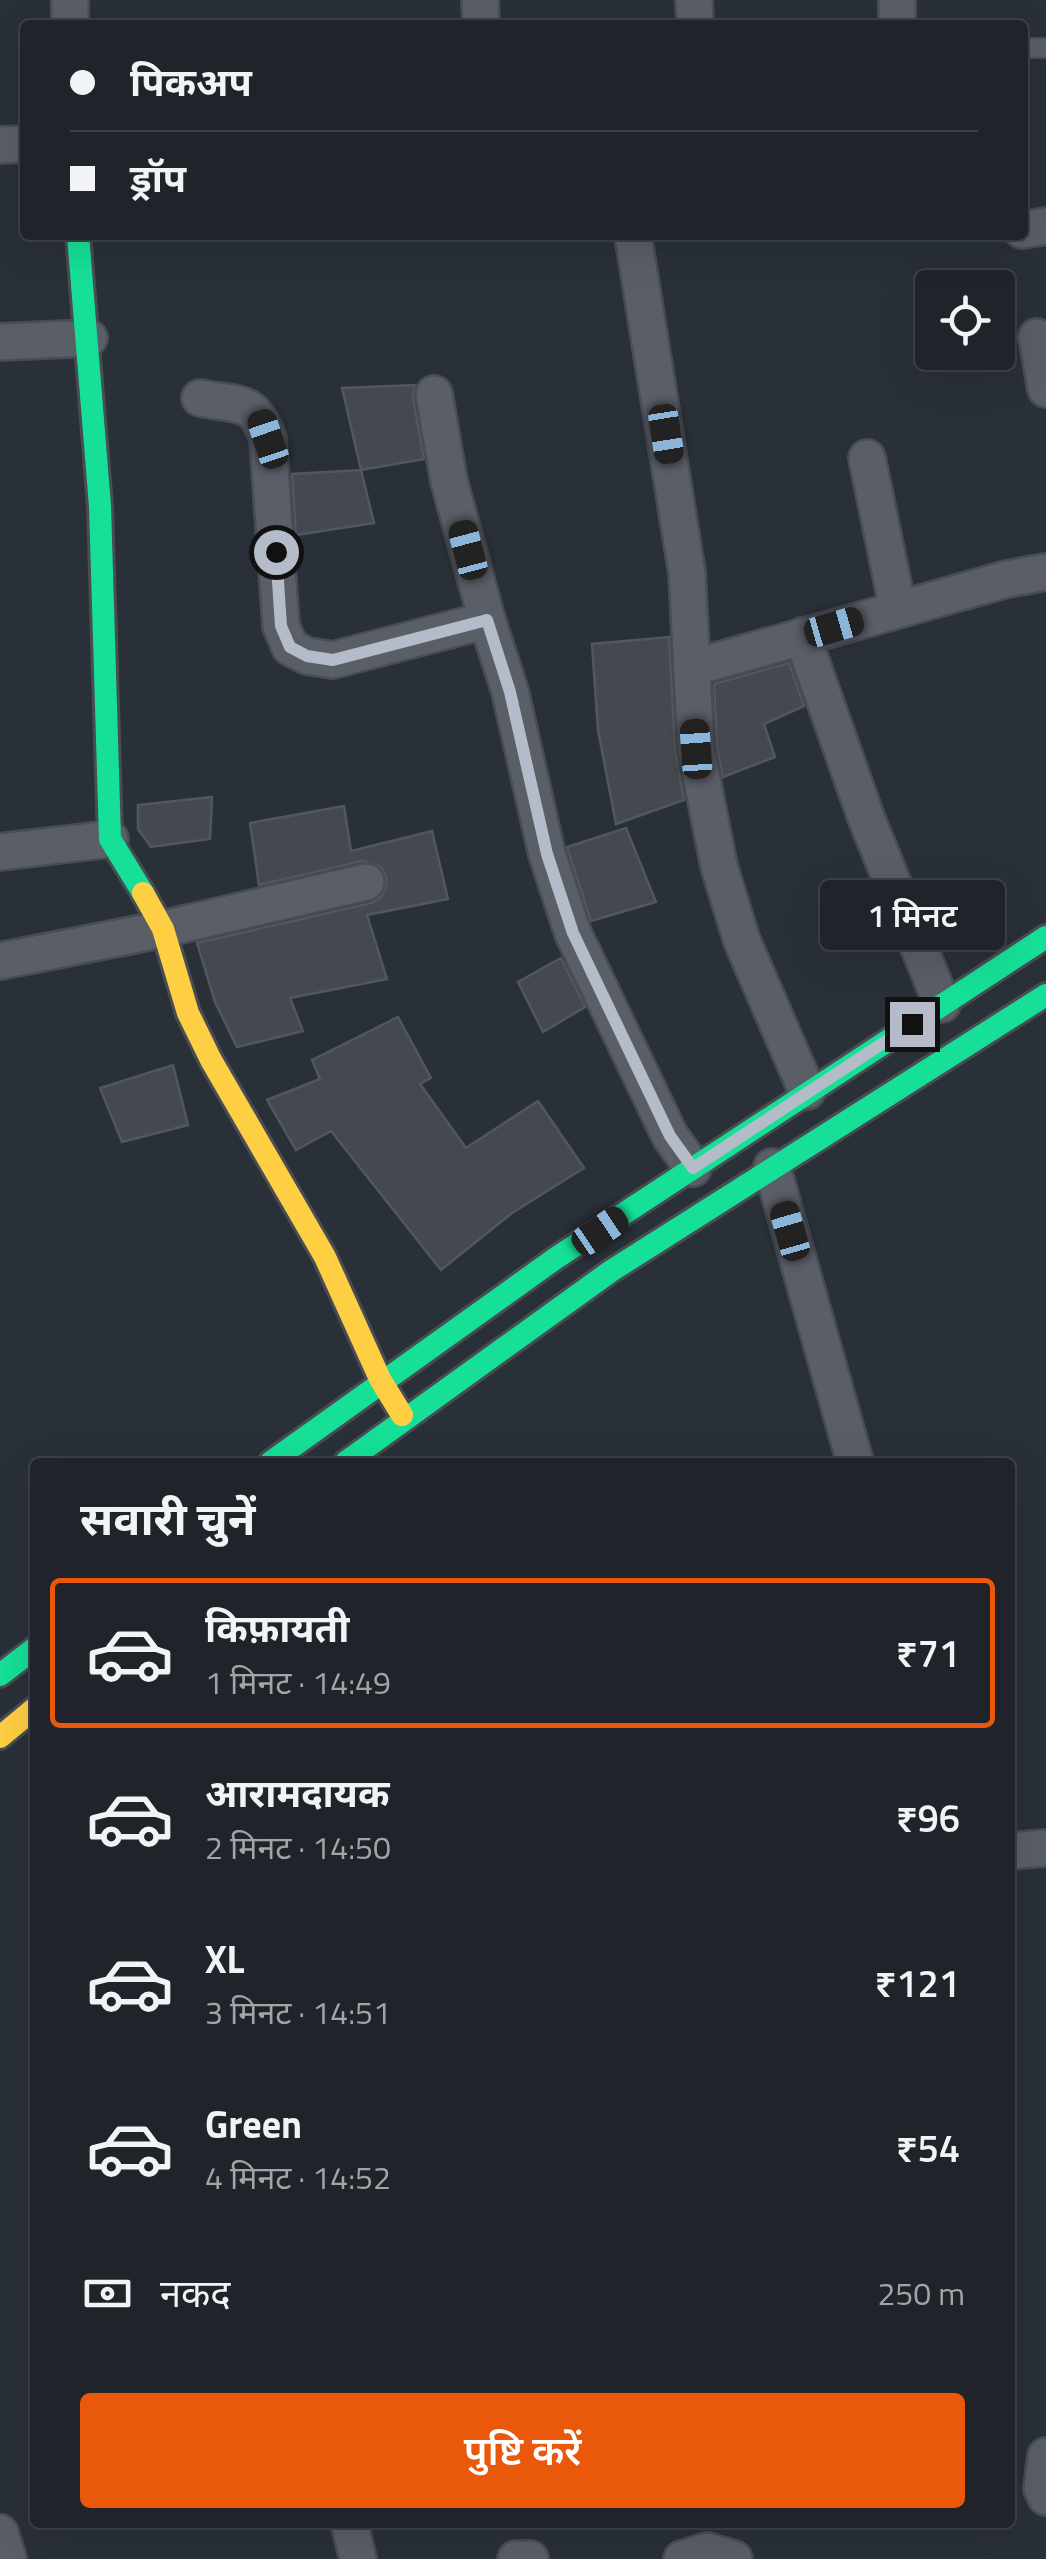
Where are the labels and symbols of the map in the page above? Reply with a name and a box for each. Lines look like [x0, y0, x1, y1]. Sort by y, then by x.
car [646, 402, 686, 466]
car [244, 406, 292, 472]
car [446, 517, 490, 583]
route start [254, 530, 299, 575]
car [801, 604, 867, 650]
car [679, 718, 713, 780]
callout: 1 मिनट [820, 879, 1004, 949]
route end [890, 1002, 935, 1047]
car [767, 1198, 813, 1264]
car [567, 1202, 633, 1260]

